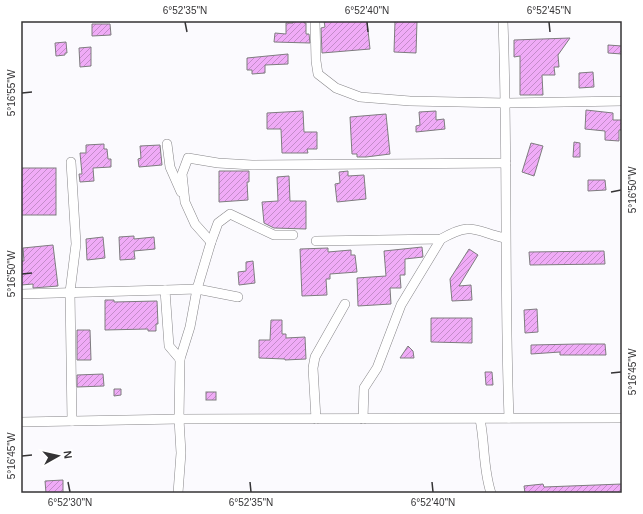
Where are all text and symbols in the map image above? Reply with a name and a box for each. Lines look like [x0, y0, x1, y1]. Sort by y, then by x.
text: 6°52'35"N [163, 5, 207, 16]
text: 6°52'40"N [345, 5, 389, 16]
text: 6°52'45"N [527, 5, 571, 16]
text: 5°16'55"W [6, 69, 17, 116]
text: 5°16'50"W [627, 166, 638, 213]
text: 5°16'50"W [6, 250, 17, 297]
text: 5°16'45"W [627, 348, 638, 395]
text: 5°16'45"W [6, 432, 17, 479]
north arrow [38, 436, 78, 476]
text: N [61, 450, 74, 459]
text: 6°52'30"N [48, 497, 92, 508]
text: 6°52'35"N [229, 497, 273, 508]
text: 6°52'40"N [411, 497, 455, 508]

